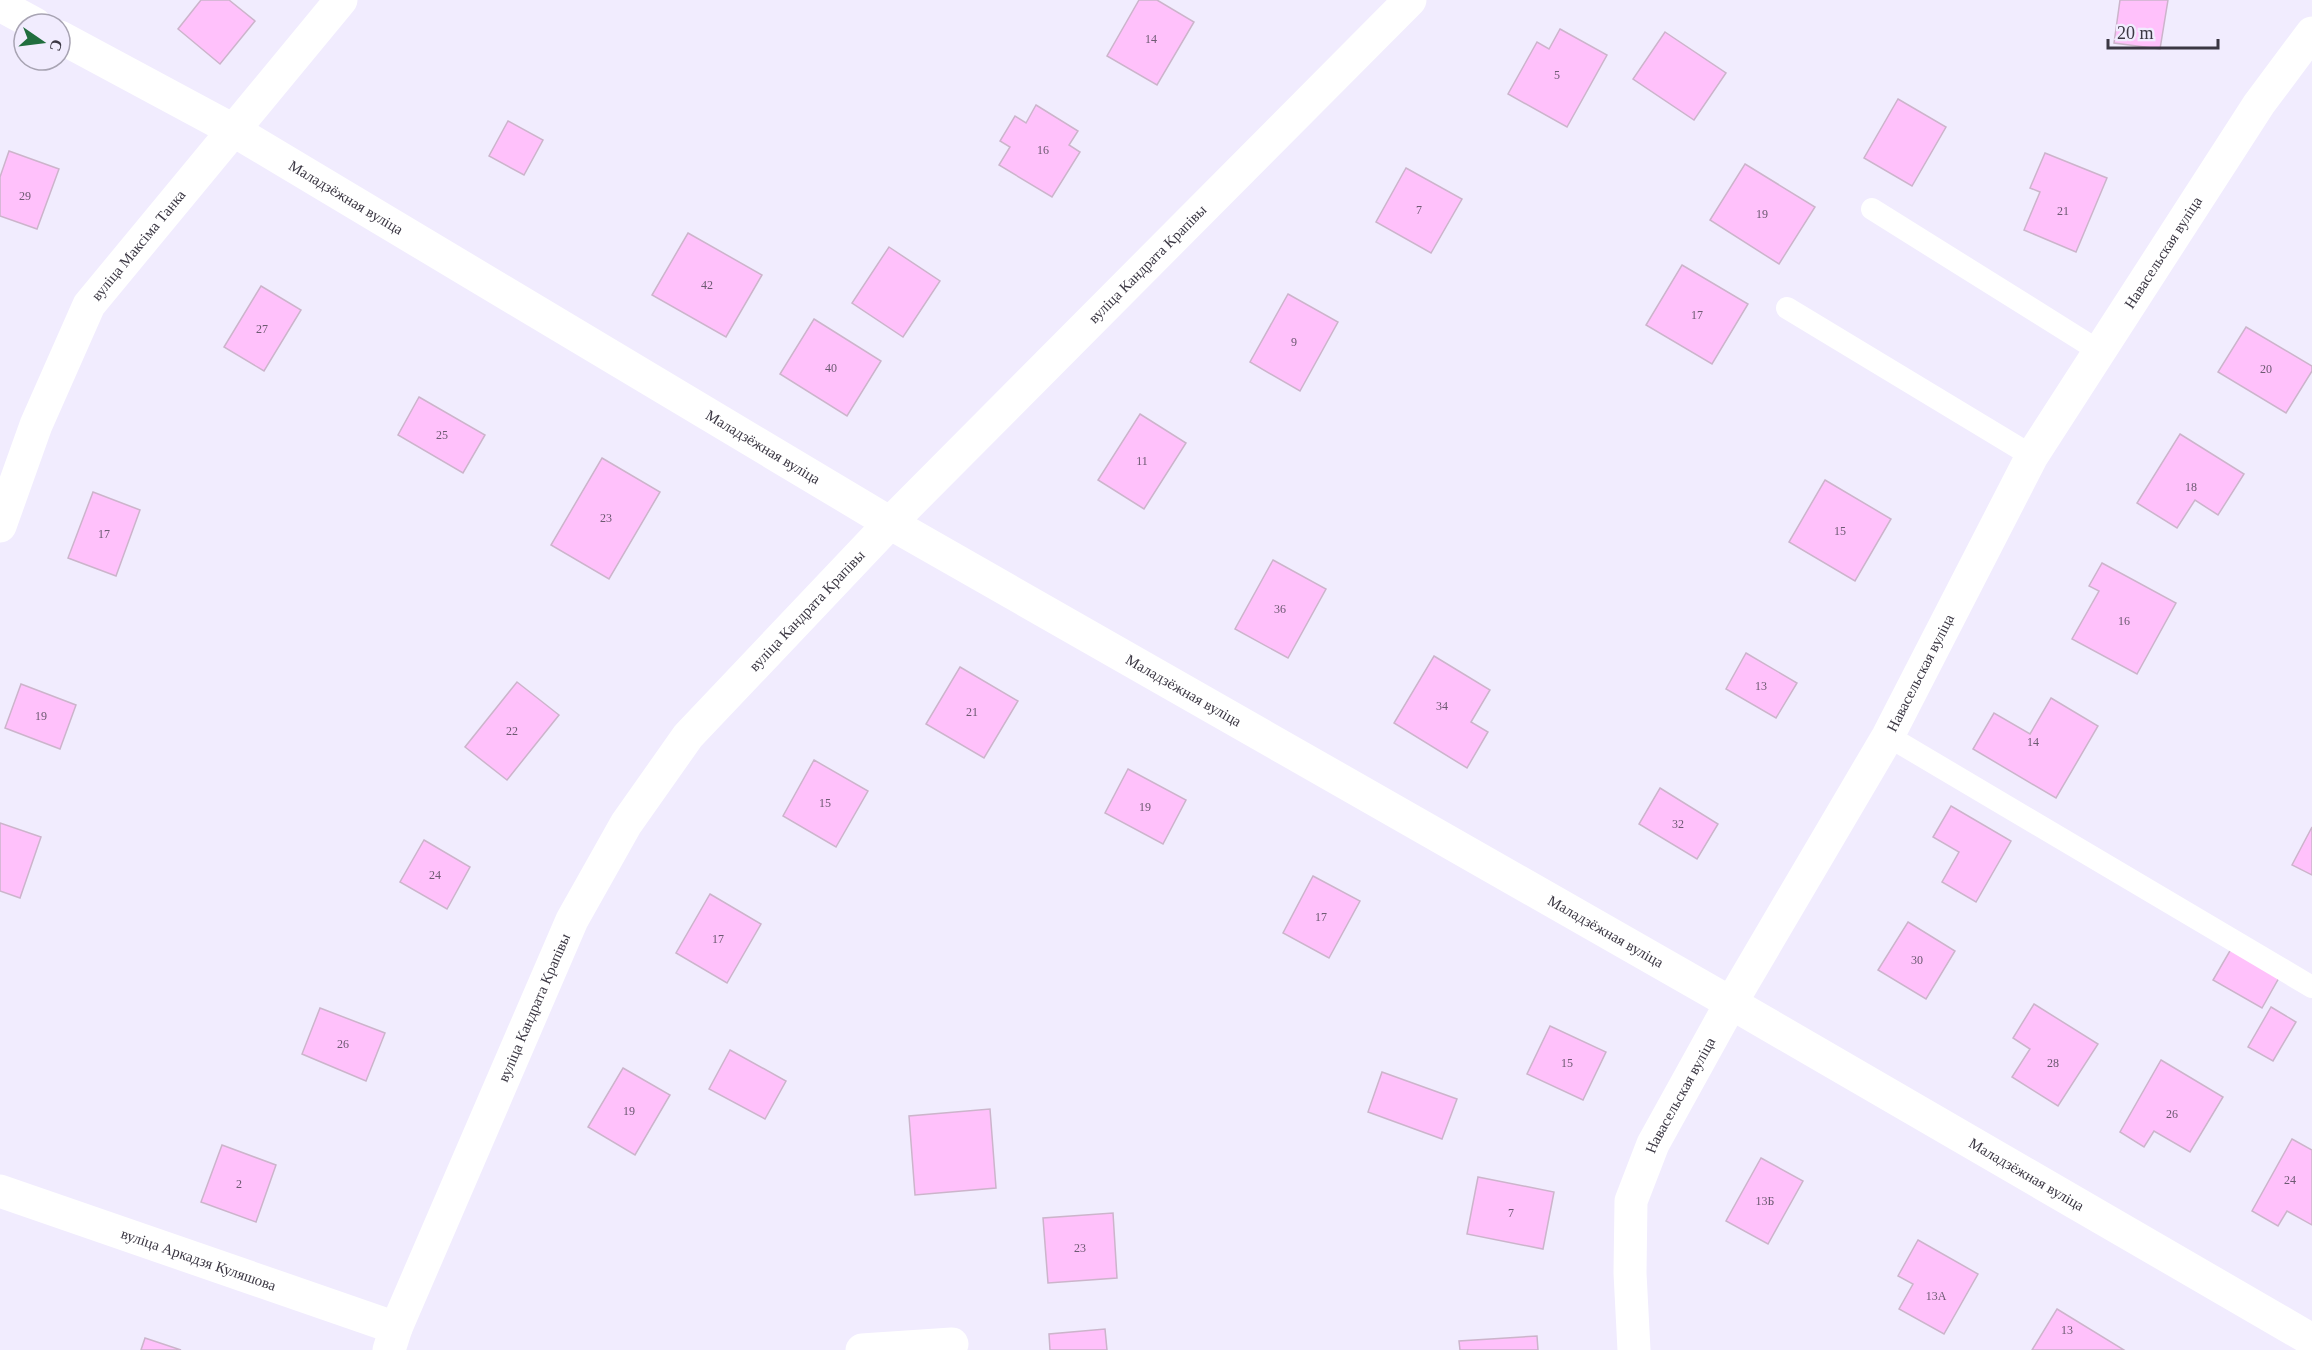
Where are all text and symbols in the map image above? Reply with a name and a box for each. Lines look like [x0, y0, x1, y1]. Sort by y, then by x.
north arrow [12, 12, 72, 72]
scale bar [2108, 12, 2218, 50]
text: 20 m [2117, 23, 2154, 43]
house number: 14 [1145, 32, 1157, 46]
text: С [46, 38, 66, 53]
house number: 5 [1554, 68, 1560, 82]
house number: 16 [1037, 143, 1049, 157]
street label: Маладзёжная вуліца [286, 157, 406, 238]
street label: вуліца Максіма Танка [88, 186, 189, 304]
house number: 29 [19, 189, 31, 203]
street label: Навасельская вуліца [2121, 193, 2205, 311]
street label: вуліца Кандрата Крапівы [1085, 202, 1210, 326]
house number: 7 [1416, 203, 1422, 217]
house number: 21 [2057, 204, 2069, 218]
house number: 19 [1756, 207, 1768, 221]
house number: 42 [701, 278, 713, 292]
house number: 17 [1691, 308, 1703, 322]
house number: 27 [256, 322, 268, 336]
house number: 9 [1291, 335, 1297, 349]
house number: 40 [825, 361, 837, 375]
house number: 20 [2260, 362, 2272, 376]
street label: Маладзёжная вуліца [703, 407, 823, 488]
house number: 25 [436, 428, 448, 442]
house number: 11 [1136, 454, 1148, 468]
house number: 18 [2185, 480, 2197, 494]
house number: 23 [600, 511, 612, 525]
house number: 15 [1834, 524, 1846, 538]
house number: 17 [98, 527, 110, 541]
street label: вуліца Кандрата Крапівы [746, 547, 868, 674]
house number: 36 [1274, 602, 1286, 616]
street label: Навасельская вуліца [1884, 611, 1957, 734]
house number: 16 [2118, 614, 2130, 628]
street label: Маладзёжная вуліца [1123, 651, 1244, 730]
house number: 13 [1755, 679, 1767, 693]
house number: 34 [1436, 699, 1448, 713]
house number: 21 [966, 705, 978, 719]
house number: 19 [35, 709, 47, 723]
house number: 22 [506, 724, 518, 738]
house number: 14 [2027, 735, 2039, 749]
house number: 15 [819, 796, 831, 810]
house number: 19 [1139, 800, 1151, 814]
house number: 32 [1672, 817, 1684, 831]
house number: 24 [429, 868, 441, 882]
street label: Маладзёжная вуліца [1545, 892, 1666, 971]
house number: 17 [1315, 910, 1327, 924]
street label: вуліца Кандрата Крапівы [495, 931, 573, 1084]
house number: 17 [712, 932, 724, 946]
house number: 30 [1911, 953, 1923, 967]
street label: Навасельская вуліца [1642, 1034, 1719, 1155]
house number: 26 [337, 1037, 349, 1051]
house number: 15 [1561, 1056, 1573, 1070]
house number: 28 [2047, 1056, 2059, 1070]
house number: 19 [623, 1104, 635, 1118]
house number: 26 [2166, 1107, 2178, 1121]
street label: Маладзёжная вуліца [1966, 1135, 2087, 1214]
house number: 24 [2284, 1173, 2296, 1187]
house number: 2 [236, 1177, 242, 1191]
house number: 13Б [1756, 1194, 1775, 1208]
house number: 7 [1508, 1206, 1514, 1220]
street label: вуліца Аркадзя Куляшова [119, 1225, 278, 1294]
house number: 23 [1074, 1241, 1086, 1255]
house number: 13А [1926, 1289, 1947, 1303]
house number: 13 [2061, 1323, 2073, 1337]

